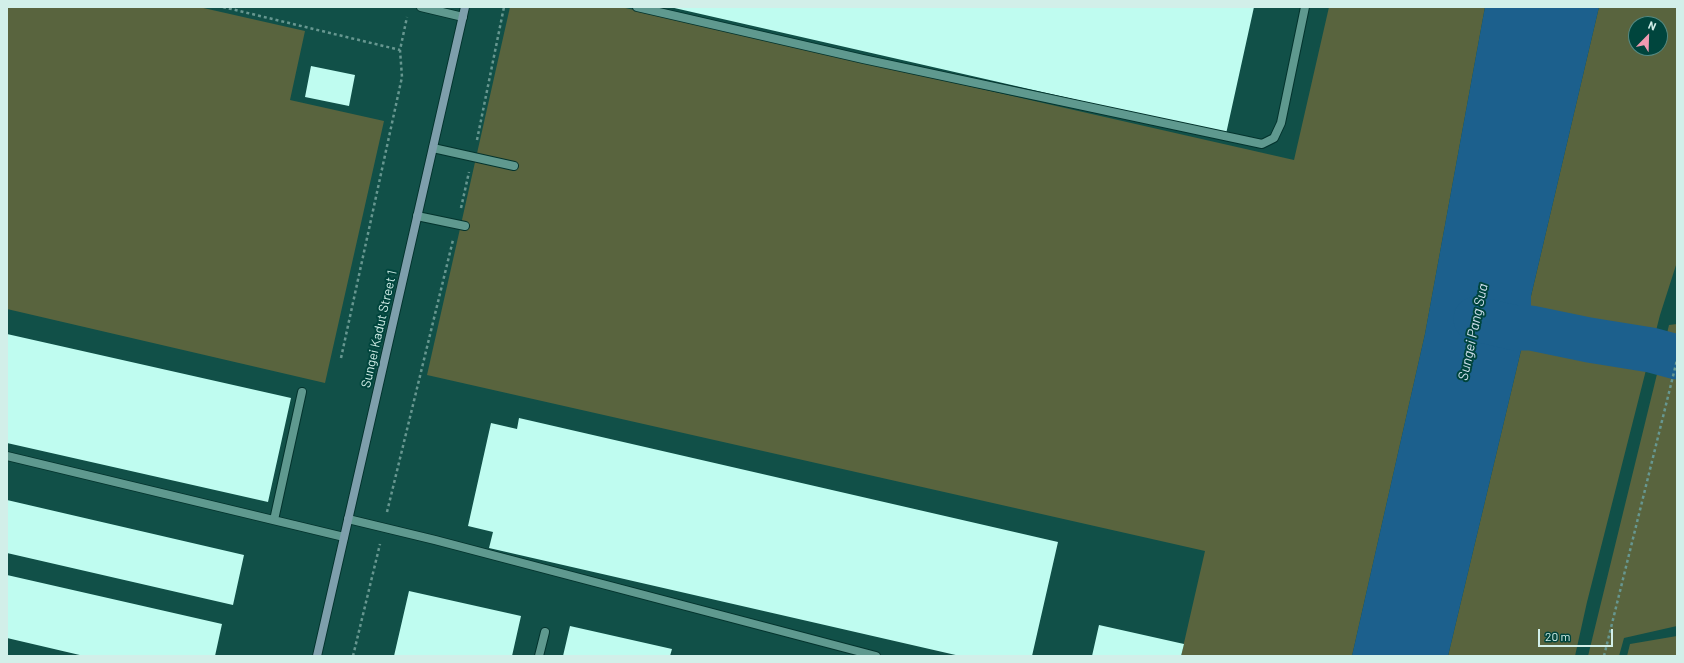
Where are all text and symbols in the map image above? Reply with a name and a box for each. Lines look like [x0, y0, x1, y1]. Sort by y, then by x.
north arrow [1628, 16, 1668, 56]
text: N [1647, 18, 1658, 33]
street label: Sungei Kadut Street 1 [358, 269, 400, 389]
water label: Sungei Pang Sua [1455, 282, 1491, 382]
scale bar [1540, 621, 1615, 647]
text: 20 m [1545, 629, 1571, 643]

